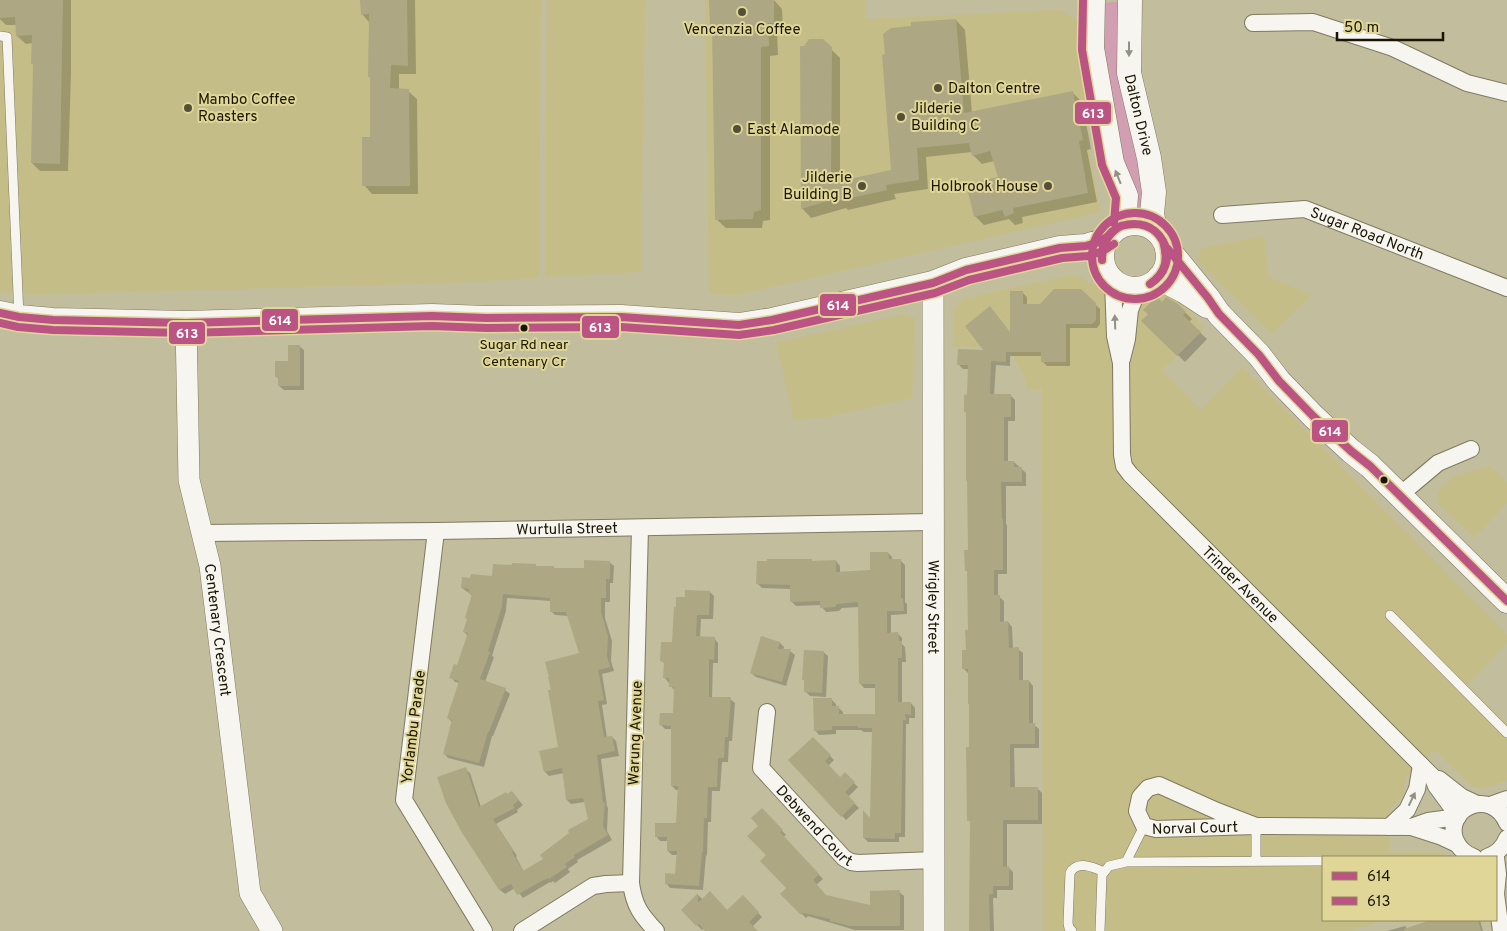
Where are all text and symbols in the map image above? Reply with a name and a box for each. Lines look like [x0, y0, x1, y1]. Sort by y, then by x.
marker: Vencenzia Coffee [736, 6, 748, 18]
scale bar [1337, 10, 1443, 42]
text: 50 m [1344, 19, 1379, 38]
place label: Vencenzia Coffee [684, 21, 801, 40]
one-way arrow [1125, 41, 1133, 57]
street label: Dalton Drive [1119, 73, 1156, 158]
place label: Dalton Centre [948, 80, 1040, 99]
marker: Dalton Centre [932, 82, 944, 94]
place label: Mambo Coffee Roasters [198, 91, 296, 127]
place label: Jilderie Building C [911, 100, 980, 136]
line badge: 613 [1074, 101, 1112, 125]
marker: Mambo Coffee Roasters [182, 102, 194, 114]
text: 613 [1082, 106, 1104, 123]
marker: Jilderie Building C [895, 111, 907, 123]
place label: East Alamode [747, 121, 840, 140]
marker: East Alamode [731, 123, 743, 135]
place label: Jilderie Building B [783, 169, 852, 205]
one-way arrow [1114, 169, 1122, 184]
place label: Holbrook House [931, 178, 1038, 197]
marker: Jilderie Building B [856, 180, 868, 192]
marker: Holbrook House [1042, 180, 1054, 192]
street label: Sugar Road North [1307, 204, 1426, 266]
line badge: 614 [819, 293, 857, 317]
text: 614 [826, 298, 850, 315]
line badge: 614 [261, 308, 299, 332]
text: 614 [268, 313, 292, 330]
one-way arrow [1110, 314, 1118, 330]
line badge: 613 [581, 315, 620, 339]
text: 613 [589, 320, 611, 337]
line badge: 613 [168, 321, 206, 345]
marker: Sugar Rd near Centenary Cr [519, 323, 529, 333]
text: 613 [176, 326, 198, 343]
place label: Sugar Rd near Centenary Cr [479, 337, 569, 371]
line badge: 614 [1311, 419, 1349, 443]
text: 614 [1318, 424, 1342, 441]
unlabelled marker [1379, 475, 1389, 485]
street label: Wurtulla Street [516, 520, 618, 541]
street label: Trinder Avenue [1197, 543, 1282, 628]
street label: Wrigley Street [922, 560, 942, 654]
street label: Centenary Crescent [199, 563, 234, 698]
street label: Yorlambu Parade [398, 669, 431, 785]
street label: Warung Avenue [625, 680, 648, 786]
street label: Debwend Court [771, 782, 855, 872]
one-way arrow [1408, 792, 1416, 807]
street label: Norval Court [1152, 819, 1238, 840]
legend [1322, 856, 1497, 921]
text: 614 [1367, 868, 1391, 887]
text: 613 [1367, 893, 1391, 912]

